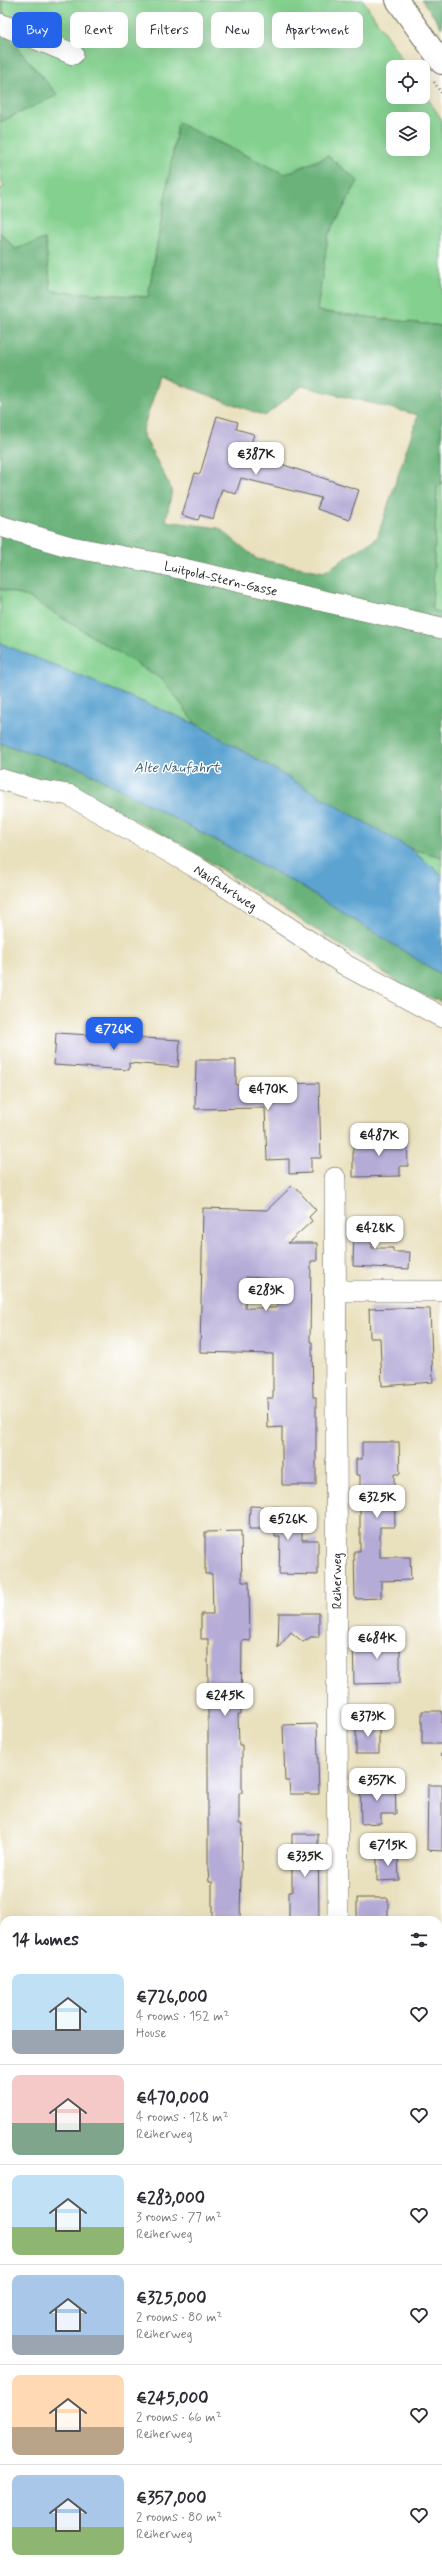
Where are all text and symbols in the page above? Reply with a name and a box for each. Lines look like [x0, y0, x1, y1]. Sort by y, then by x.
chip: Buy [12, 12, 62, 48]
chip: Rent [70, 12, 128, 48]
chip: Filters [136, 12, 203, 48]
chip: New [211, 12, 264, 48]
chip: Apartment [272, 12, 363, 48]
map controls [386, 60, 430, 156]
button: locate [386, 60, 430, 104]
button: layers [386, 112, 430, 156]
pin: €387K [228, 442, 284, 476]
text: €387K [237, 446, 275, 463]
street label: Luitpold-Stern-Gasse [162, 558, 279, 601]
water label: Alte Naufahrt [134, 759, 221, 777]
street label: Naufahrtweg [190, 862, 260, 915]
pin: €726K [86, 1017, 142, 1051]
text: €726K [95, 1021, 133, 1038]
pin: €470K [240, 1077, 296, 1111]
text: €470K [248, 1081, 288, 1098]
pin: €487K [351, 1123, 407, 1157]
text: €487K [359, 1127, 399, 1144]
pin: €428K [347, 1216, 403, 1250]
text: €428K [355, 1220, 395, 1237]
pin: €283K [238, 1278, 294, 1312]
text: €283K [248, 1282, 284, 1299]
pin: €325K [349, 1485, 405, 1519]
text: €325K [358, 1489, 396, 1506]
pin: €526K [260, 1507, 316, 1541]
text: €526K [269, 1511, 307, 1528]
street label: Reiherweg [329, 1553, 346, 1609]
pin: €684K [349, 1626, 405, 1660]
text: €684K [357, 1630, 397, 1647]
pin: €245K [197, 1683, 253, 1717]
text: €245K [205, 1687, 245, 1704]
pin: €373K [340, 1704, 396, 1738]
text: €373K [350, 1708, 386, 1725]
pin: €357K [349, 1768, 405, 1802]
text: €357K [358, 1772, 396, 1789]
pin: €715K [360, 1833, 416, 1867]
text: €715K [369, 1837, 407, 1854]
pin: €335K [277, 1844, 333, 1878]
text: €335K [287, 1848, 323, 1865]
text: 14 homes [12, 1929, 79, 1951]
icon: filters [408, 1929, 430, 1951]
text: €726,000 [136, 1986, 208, 2008]
icon: home [44, 1990, 92, 2038]
icon: heart [408, 2003, 430, 2025]
text: 4 rooms · 152 m² [136, 2008, 229, 2025]
text: House [136, 2025, 167, 2042]
text: €470,000 [136, 2087, 209, 2109]
icon: home [44, 2091, 92, 2139]
icon: heart [408, 2104, 430, 2126]
text: 4 rooms · 128 m² [136, 2109, 228, 2126]
text: Reiherweg [136, 2126, 192, 2143]
text: €283,000 [136, 2187, 205, 2209]
icon: home [44, 2191, 92, 2239]
icon: heart [408, 2204, 430, 2226]
text: 3 rooms · 77 m² [136, 2209, 222, 2226]
text: Reiherweg [136, 2226, 192, 2243]
text: €325,000 [136, 2287, 206, 2309]
icon: home [44, 2291, 92, 2339]
icon: heart [408, 2304, 430, 2326]
text: 2 rooms · 80 m² [136, 2309, 222, 2326]
text: Reiherweg [136, 2326, 192, 2343]
text: €245,000 [136, 2387, 208, 2409]
icon: home [44, 2391, 92, 2439]
icon: heart [408, 2404, 430, 2426]
text: 2 rooms · 66 m² [136, 2409, 221, 2426]
text: Reiherweg [136, 2426, 192, 2443]
text: €357,000 [136, 2487, 207, 2509]
icon: home [44, 2491, 92, 2539]
icon: heart [408, 2504, 430, 2526]
text: 2 rooms · 80 m² [136, 2509, 222, 2526]
text: Reiherweg [136, 2526, 192, 2543]

